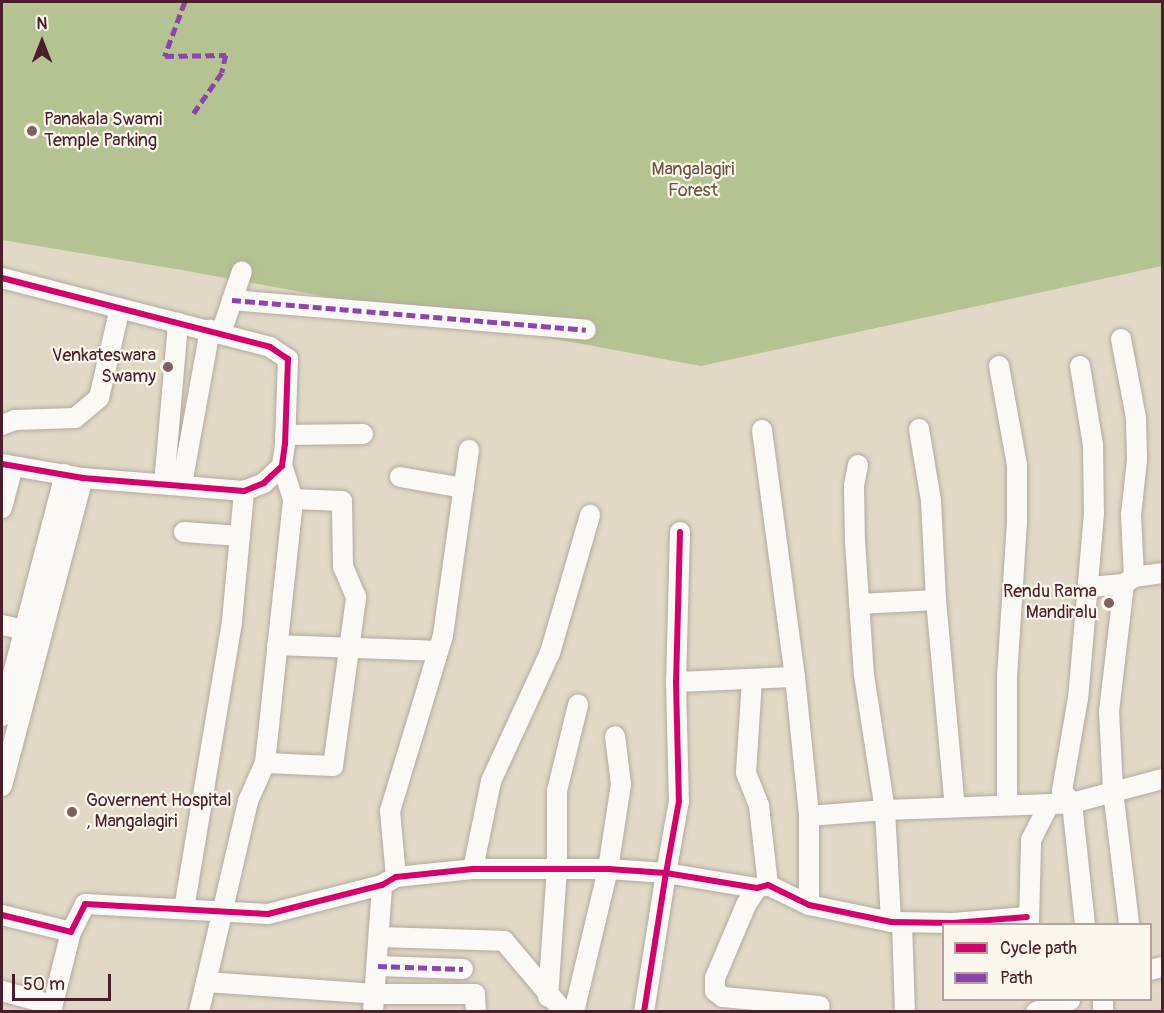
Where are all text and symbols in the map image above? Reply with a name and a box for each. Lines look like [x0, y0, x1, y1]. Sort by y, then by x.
north arrow [12, 12, 72, 72]
text: N [37, 14, 47, 34]
place label: Panakala Swami Temple Parking [44, 110, 162, 152]
marker: Panakala Swami Temple Parking [25, 124, 39, 138]
park label: Mangalagiri Forest [652, 160, 734, 202]
place label: Venkateswara Swamy [52, 346, 156, 388]
marker: Venkateswara Swamy [161, 360, 175, 374]
place label: Rendu Rama Mandiralu [1003, 582, 1097, 624]
marker: Rendu Rama Mandiralu [1102, 596, 1116, 610]
place label: Governent Hospital , Mangalagiri [86, 791, 232, 834]
marker: Governent Hospital , Mangalagiri [63, 803, 81, 821]
legend [942, 923, 1152, 1001]
text: Cycle path [1000, 937, 1077, 960]
scale bar [15, 962, 114, 1000]
text: Path [1000, 967, 1033, 990]
text: 50 m [23, 973, 65, 996]

